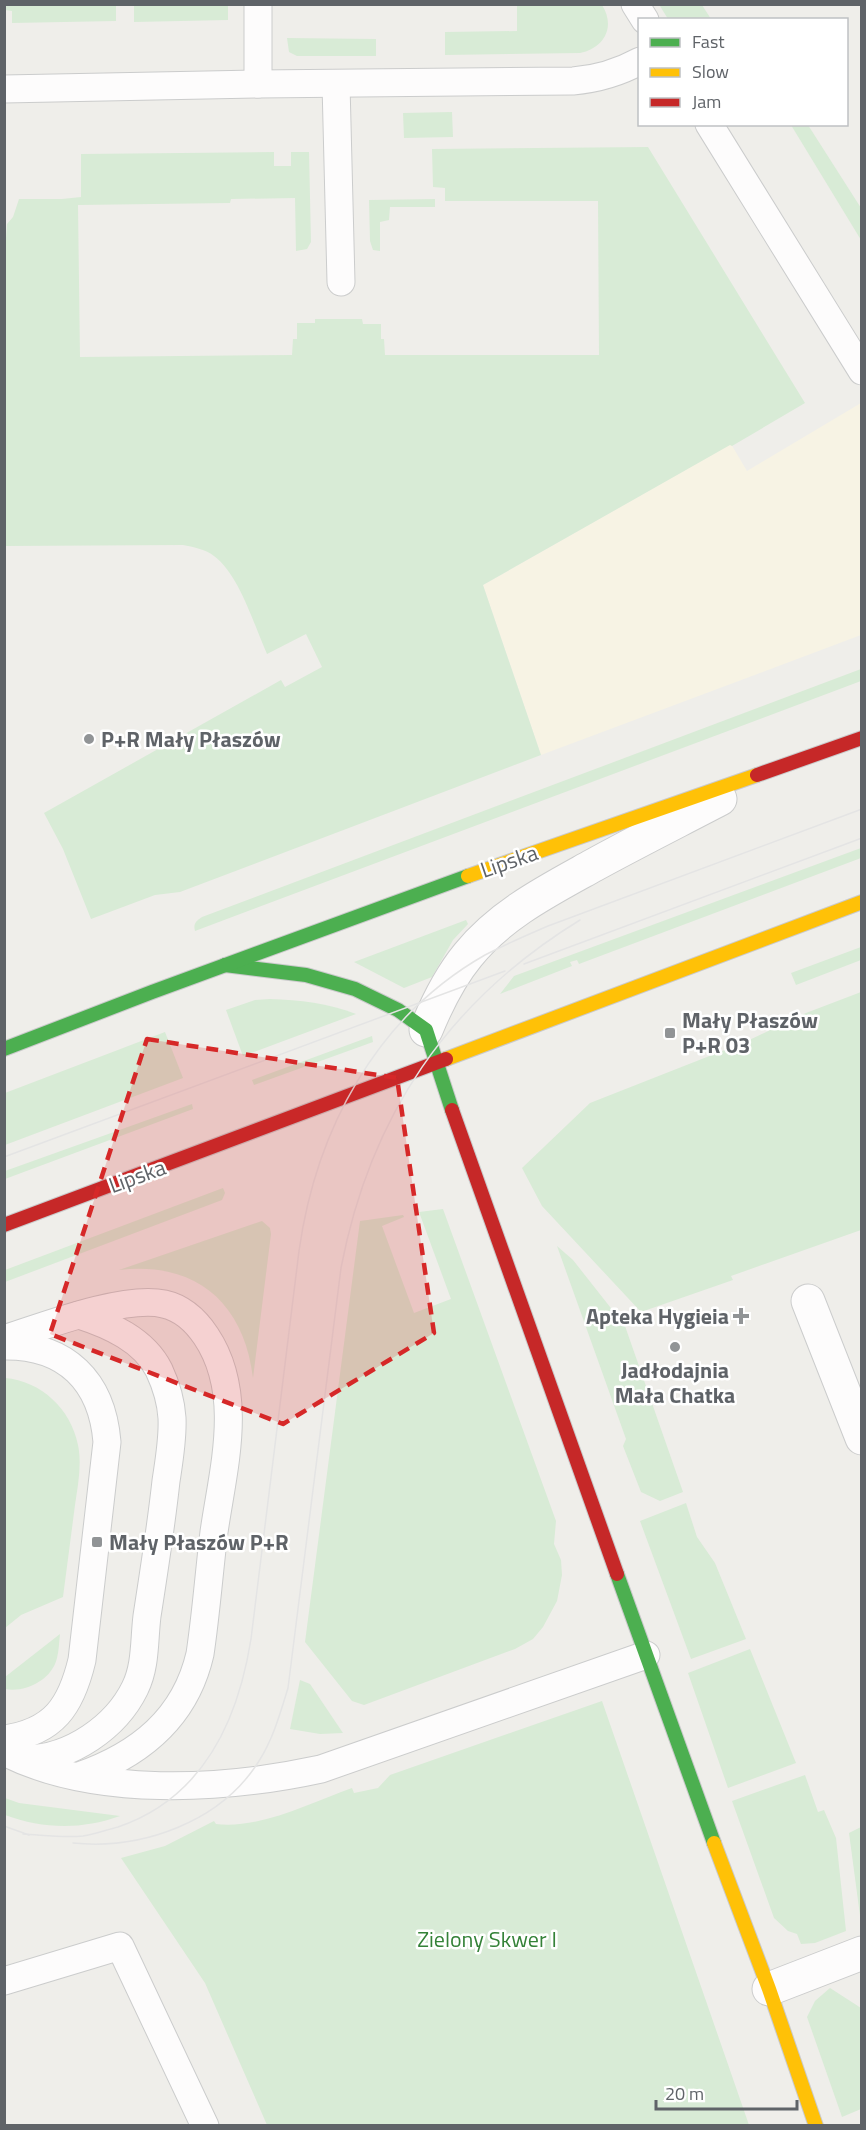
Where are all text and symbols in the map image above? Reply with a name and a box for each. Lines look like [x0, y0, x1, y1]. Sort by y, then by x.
legend [638, 18, 848, 126]
text: Fast [692, 28, 725, 55]
text: Slow [692, 58, 729, 85]
text: Jam [692, 88, 721, 115]
place label: P+R Mały Płaszów [101, 722, 281, 756]
marker: P+R Mały Płaszów [82, 732, 96, 746]
street label: Lipska [476, 835, 542, 887]
place label: Mały Płaszów P+R 03 [682, 1003, 818, 1062]
marker: Mały Płaszów P+R 03 [663, 1026, 677, 1040]
street label: Lipska [104, 1150, 170, 1202]
place label: Apteka Hygieia [586, 1299, 729, 1333]
marker: Apteka Hygieia [734, 1309, 748, 1323]
marker: Jadłodajnia Mała Chatka [668, 1340, 682, 1354]
place label: Jadłodajnia Mała Chatka [615, 1353, 735, 1412]
place label: Mały Płaszów P+R [109, 1525, 289, 1559]
marker: Mały Płaszów P+R [90, 1535, 104, 1549]
park label: Zielony Skwer I [417, 1922, 557, 1956]
scale bar [656, 2073, 797, 2111]
text: 20 m [665, 2080, 704, 2107]

